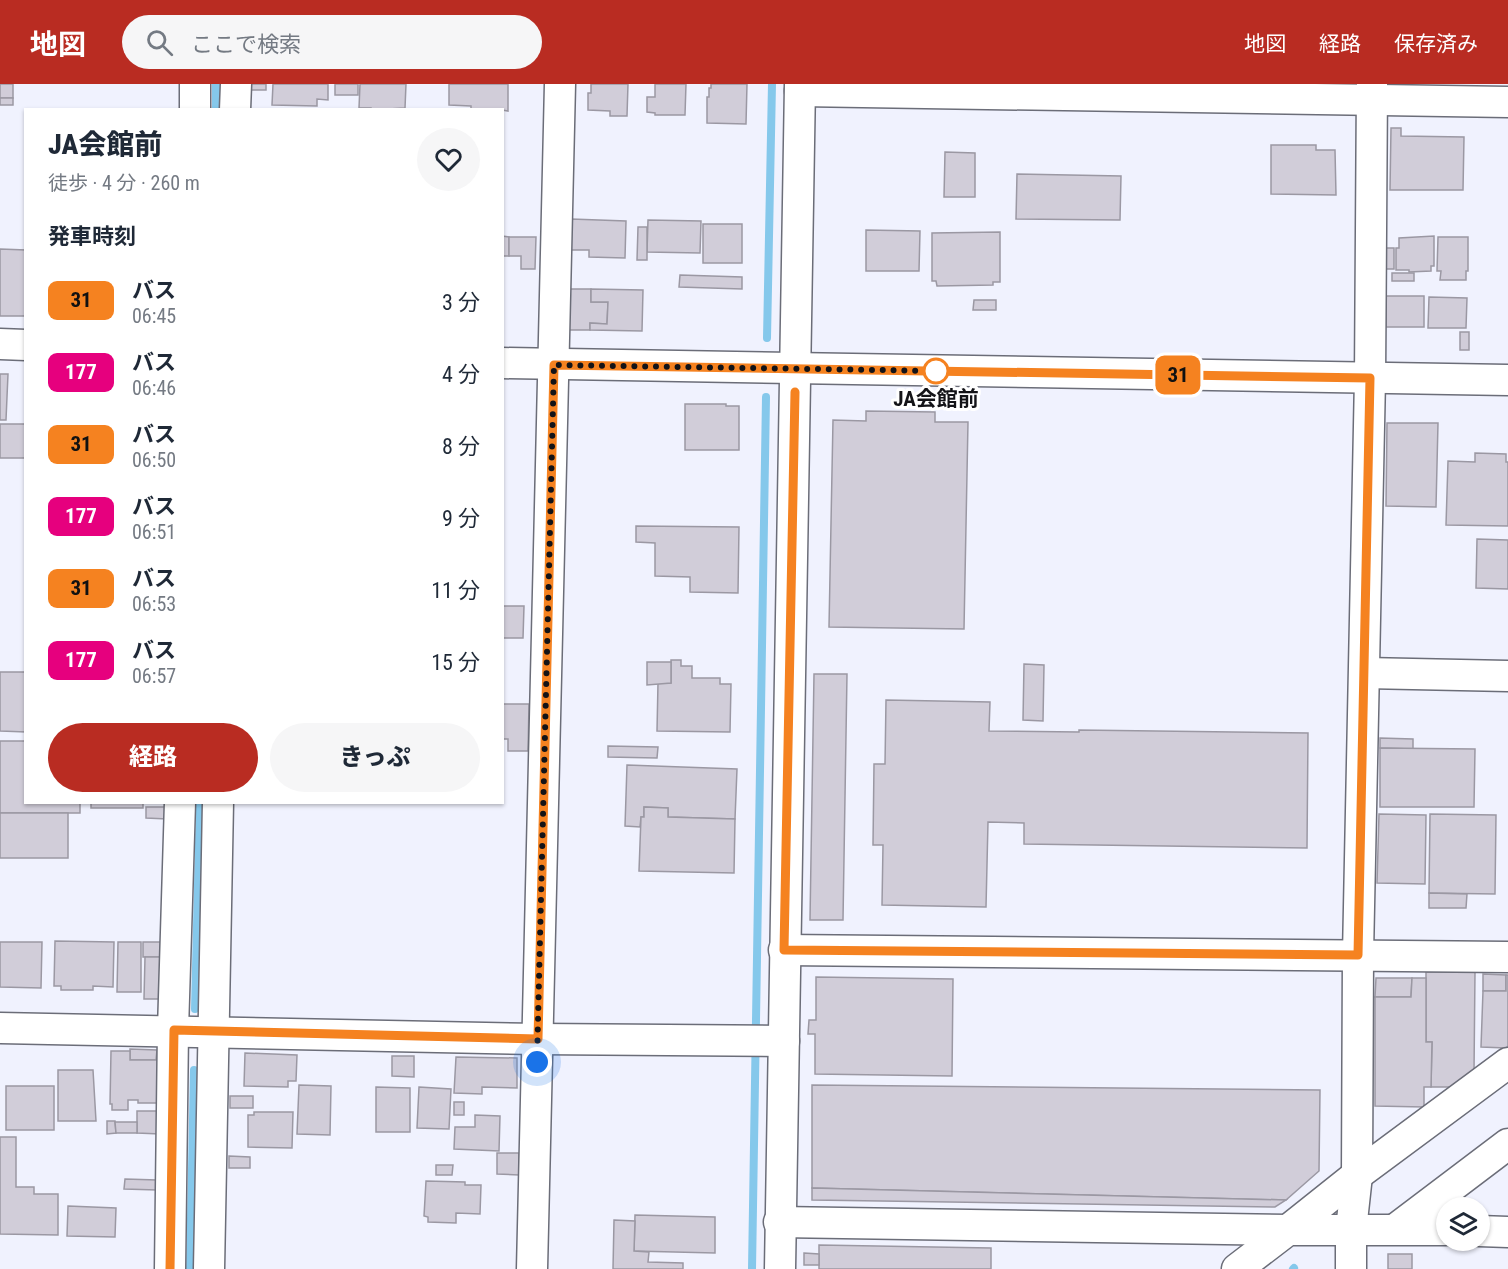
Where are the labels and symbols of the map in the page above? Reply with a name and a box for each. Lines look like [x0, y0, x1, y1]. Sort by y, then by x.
line badge: 31 [1151, 356, 1205, 394]
marker: JA会館前 [923, 358, 949, 384]
place label: JA会館前 [893, 387, 979, 411]
your location [522, 1047, 552, 1077]

